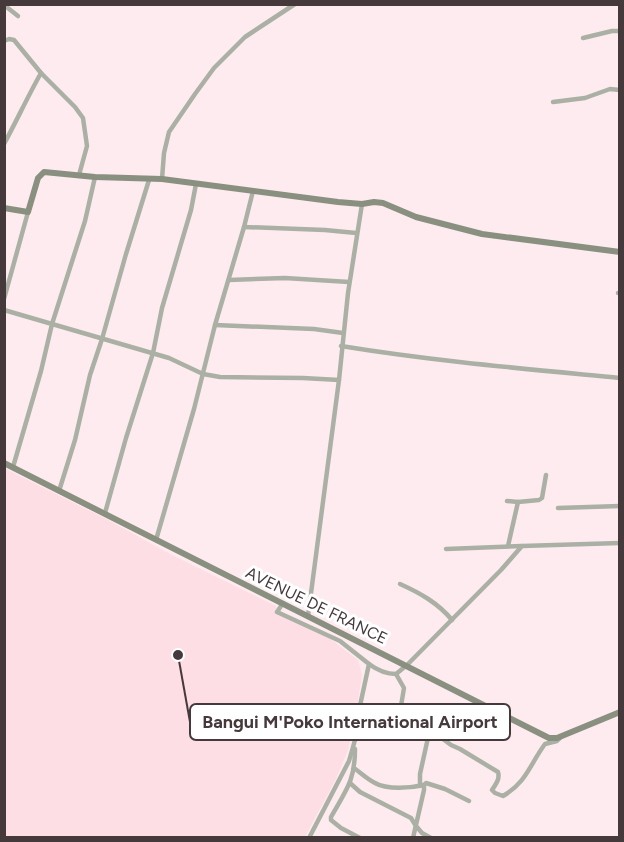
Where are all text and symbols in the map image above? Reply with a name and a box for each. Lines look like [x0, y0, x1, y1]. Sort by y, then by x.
street label: AVENUE DE FRANCE [243, 563, 391, 648]
callout: Bangui M'Poko International Airport [190, 704, 510, 740]
text: Bangui M'Poko International Airport [202, 711, 498, 733]

